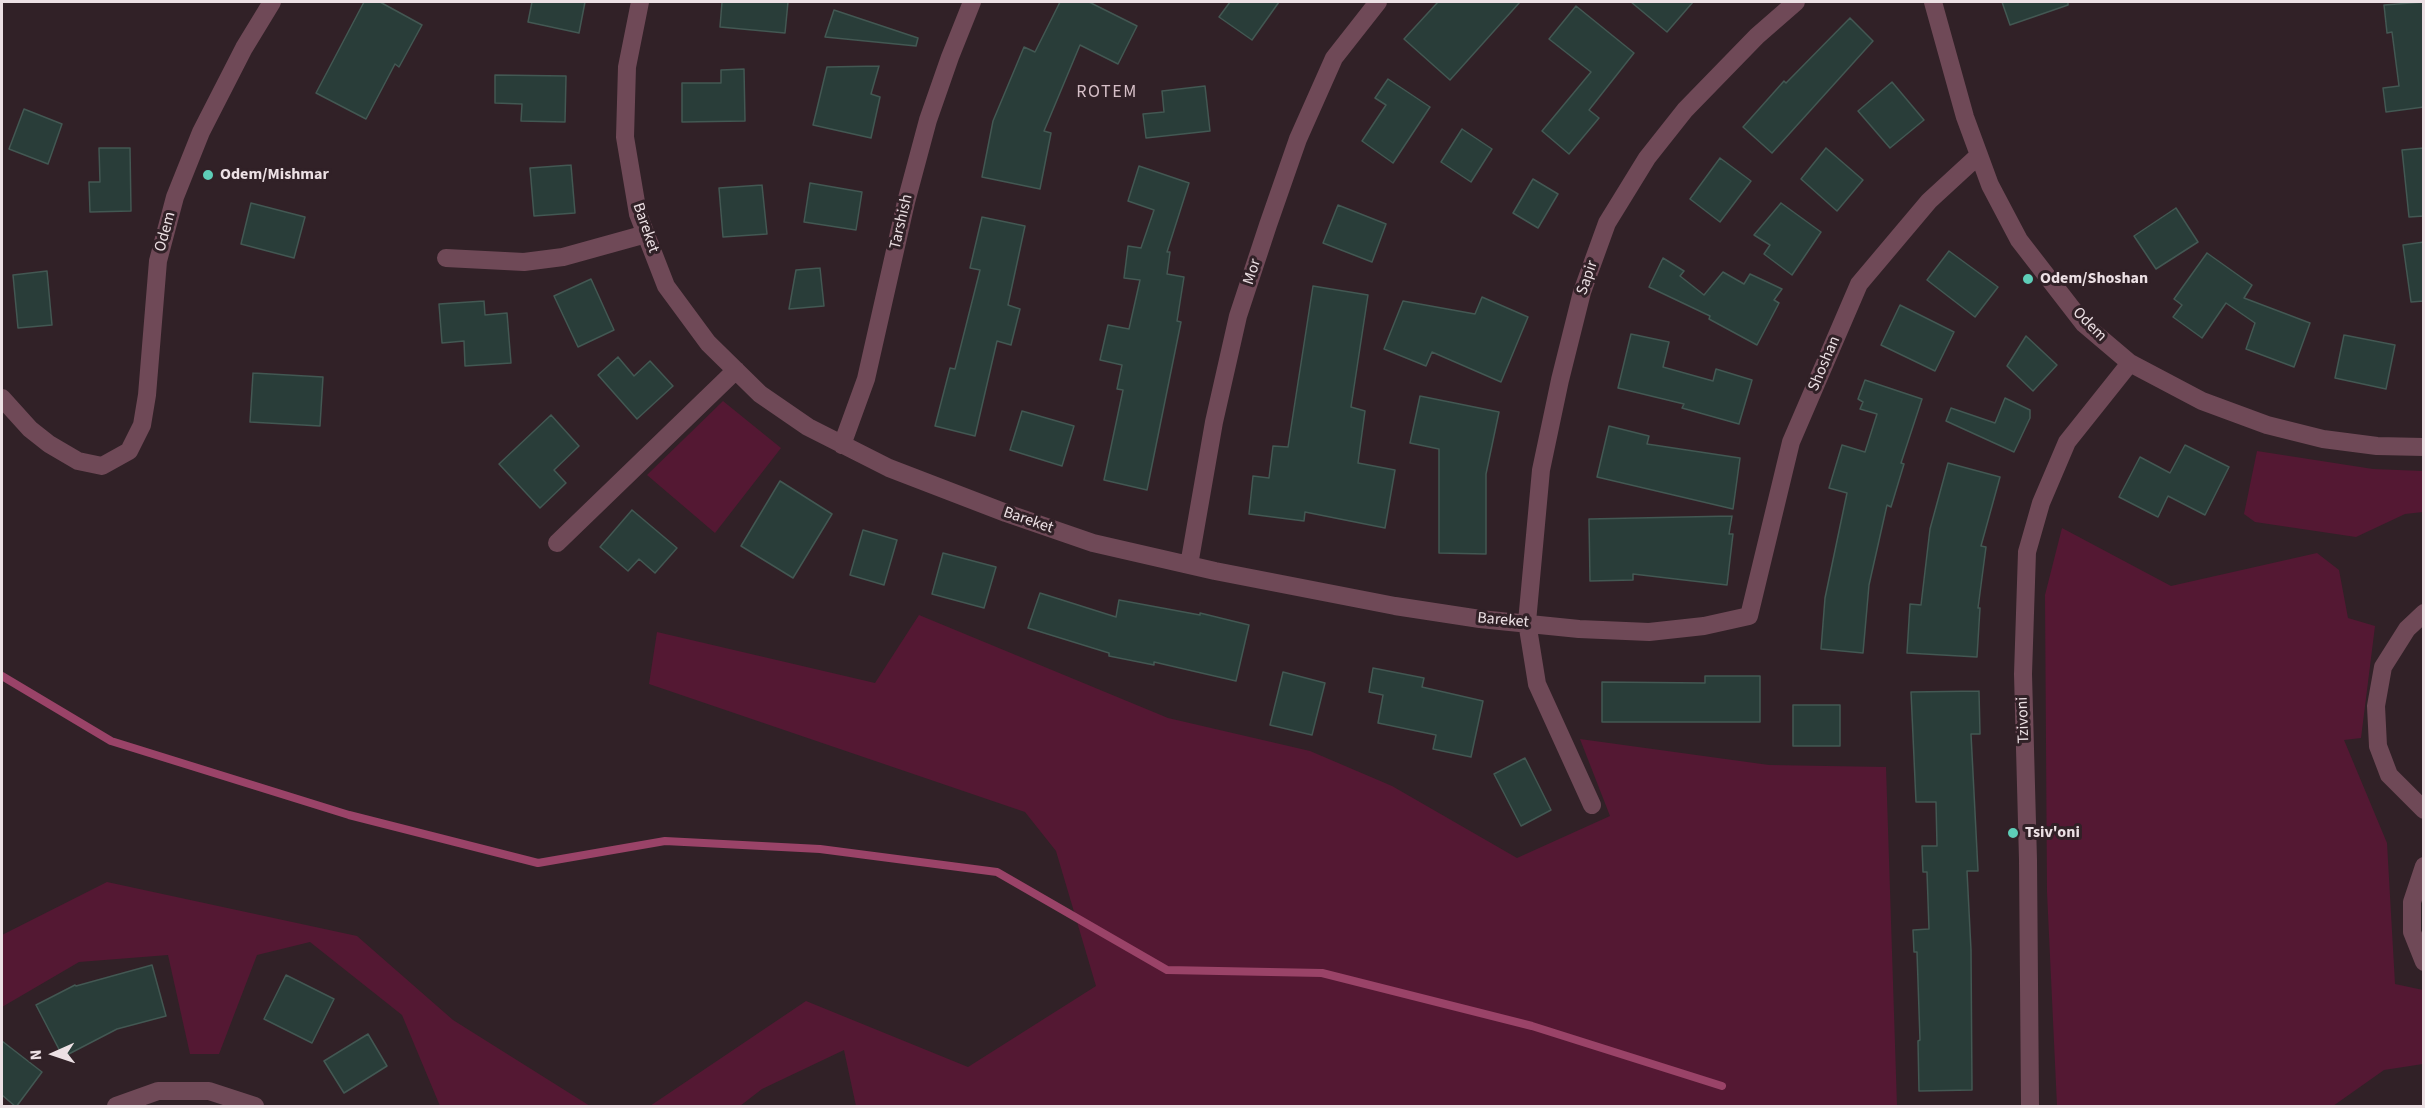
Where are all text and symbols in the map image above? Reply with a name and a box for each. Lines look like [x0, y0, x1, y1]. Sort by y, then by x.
district label: ROTEM [1076, 82, 1138, 104]
place label: Odem/Mishmar [220, 165, 329, 185]
marker: Odem/Mishmar [201, 168, 215, 182]
street label: Tarshish [886, 193, 918, 251]
street label: Bareket [628, 200, 662, 256]
street label: Odem [151, 210, 181, 254]
street label: Mor [1240, 257, 1266, 287]
street label: Sapir [1573, 258, 1603, 298]
place label: Odem/Shoshan [2040, 269, 2148, 289]
marker: Odem/Shoshan [2021, 272, 2035, 286]
street label: Odem [2068, 304, 2110, 346]
street label: Shoshan [1805, 334, 1845, 394]
street label: Bareket [1000, 504, 1056, 538]
street label: Bareket [1476, 609, 1530, 633]
street label: Tzivoni [2014, 696, 2034, 744]
place label: Tsiv'oni [2025, 823, 2080, 843]
marker: Tsiv'oni [2006, 826, 2020, 840]
north arrow [24, 1024, 84, 1084]
text: N [25, 1049, 47, 1061]

